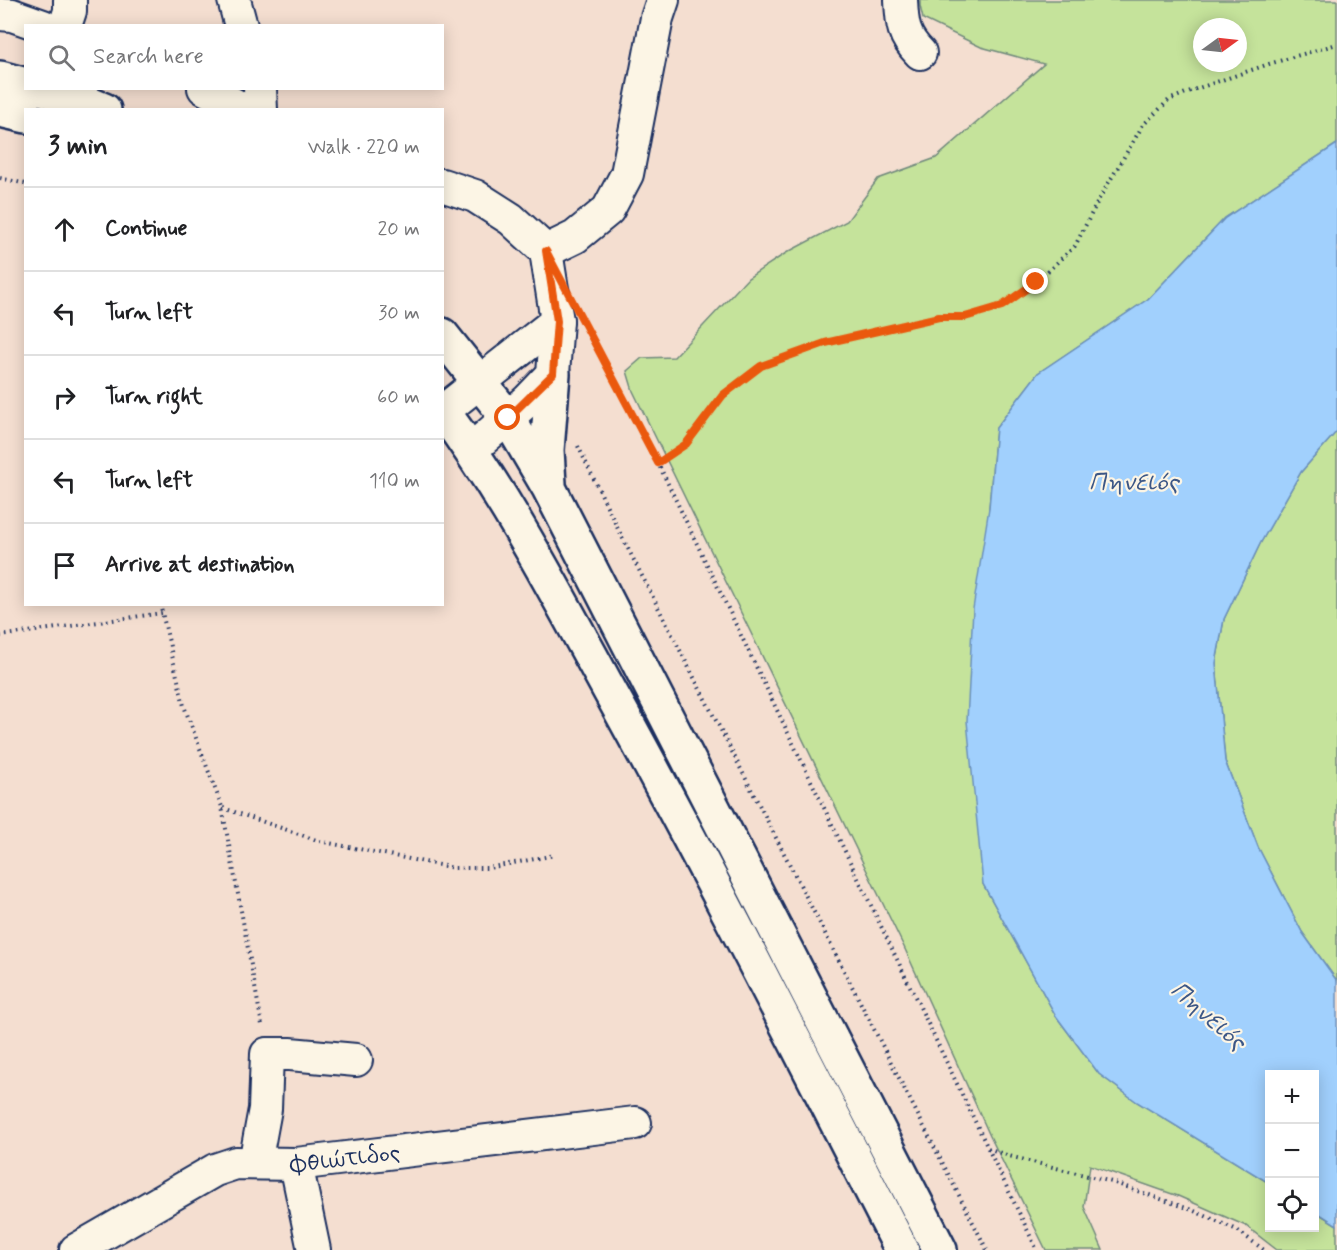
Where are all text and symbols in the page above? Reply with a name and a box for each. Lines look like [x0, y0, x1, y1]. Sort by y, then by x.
north arrow [1193, 18, 1247, 72]
search box [24, 24, 444, 90]
icon: search [45, 41, 78, 74]
text: Search here [93, 43, 204, 71]
text: 3 min [48, 130, 108, 164]
text: Walk · 220 m [308, 134, 420, 161]
icon: ahead [48, 213, 81, 246]
text: Continue [105, 215, 187, 243]
text: 20 m [377, 216, 420, 243]
route end [1022, 268, 1048, 294]
icon: left [48, 297, 81, 330]
text: Turn left [105, 299, 193, 327]
text: 30 m [378, 300, 420, 327]
icon: right [48, 381, 81, 414]
text: Turn right [105, 383, 203, 411]
text: 60 m [377, 384, 420, 411]
route start [494, 404, 520, 430]
icon: left [48, 465, 81, 498]
water label: Πηνειός [1089, 466, 1181, 500]
text: Turn left [105, 467, 193, 495]
text: 110 m [369, 468, 420, 495]
icon: arrive [48, 549, 81, 582]
text: Arrive at destination [105, 551, 295, 579]
water label: Πηνειός [1163, 974, 1254, 1060]
map controls [1265, 1070, 1319, 1232]
button: + [1265, 1070, 1319, 1124]
button: − [1265, 1124, 1319, 1178]
street label: Φθιώτιδος [288, 1138, 402, 1182]
button: locate [1265, 1178, 1319, 1232]

